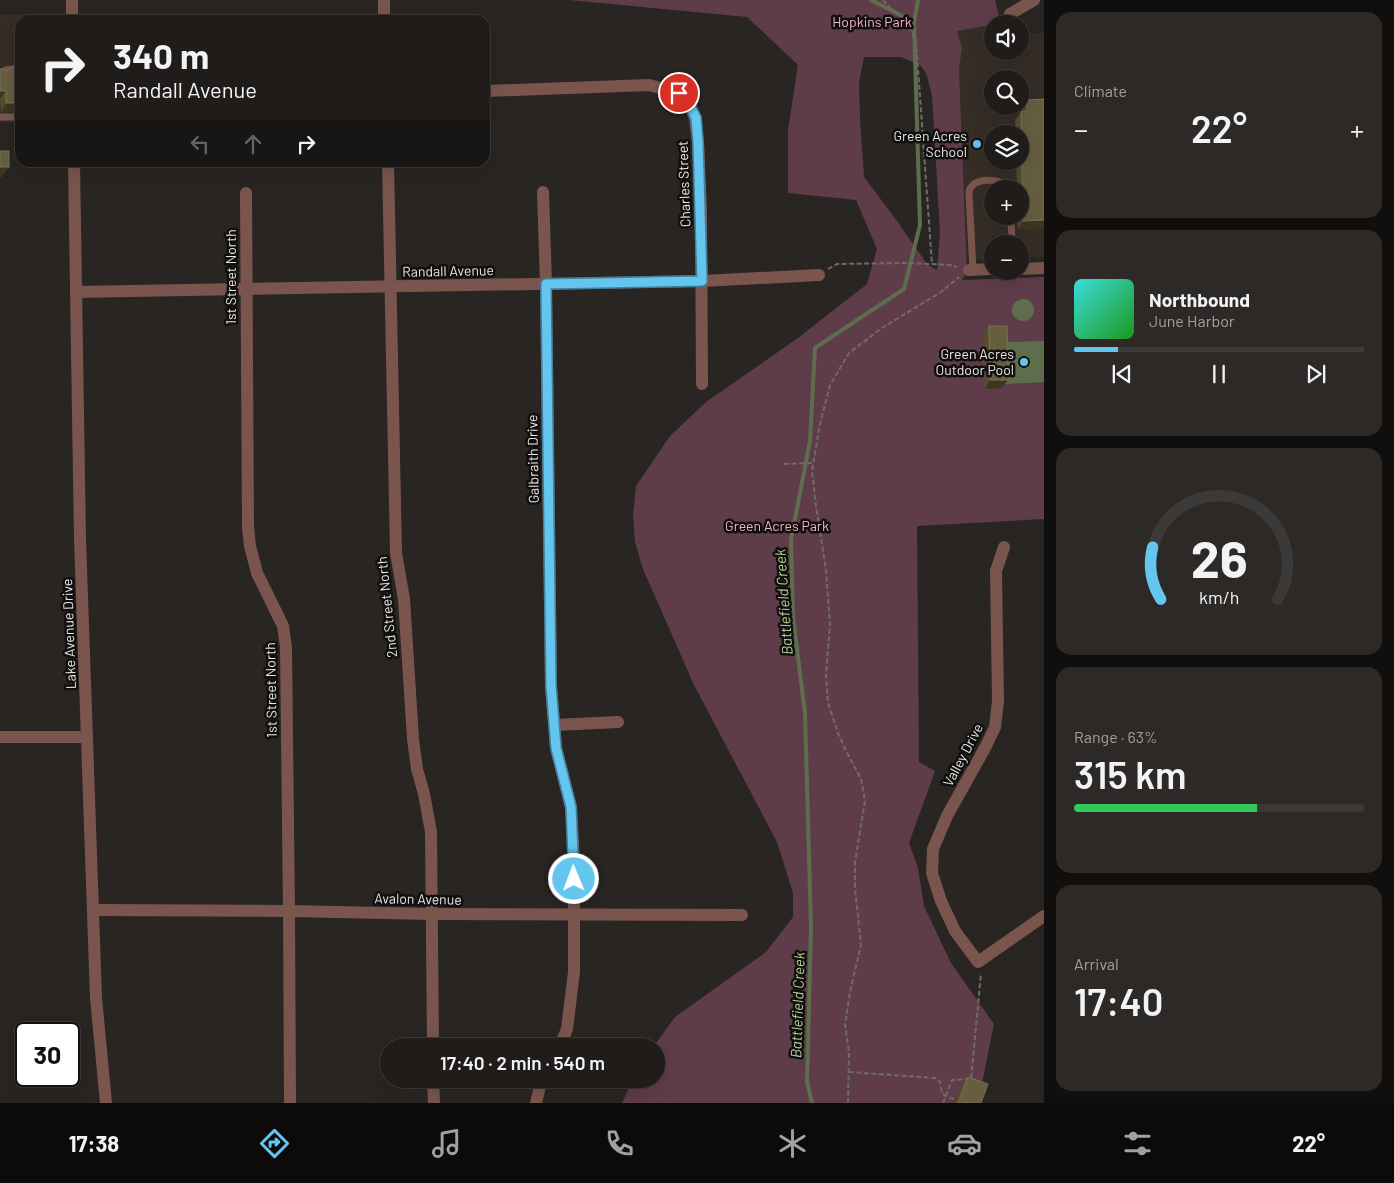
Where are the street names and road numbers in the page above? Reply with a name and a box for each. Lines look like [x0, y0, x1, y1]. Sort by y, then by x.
street label: Charles Street [673, 140, 694, 228]
street label: 1st Street North [222, 229, 239, 325]
street label: Randall Avenue [402, 261, 494, 280]
street label: Galbraith Drive [523, 414, 542, 504]
street label: 2nd Street North [373, 556, 400, 658]
street label: Lake Avenue Drive [58, 578, 79, 690]
street label: 1st Street North [261, 642, 280, 738]
street label: Valley Drive [939, 720, 986, 789]
street label: Avalon Avenue [374, 889, 462, 908]

